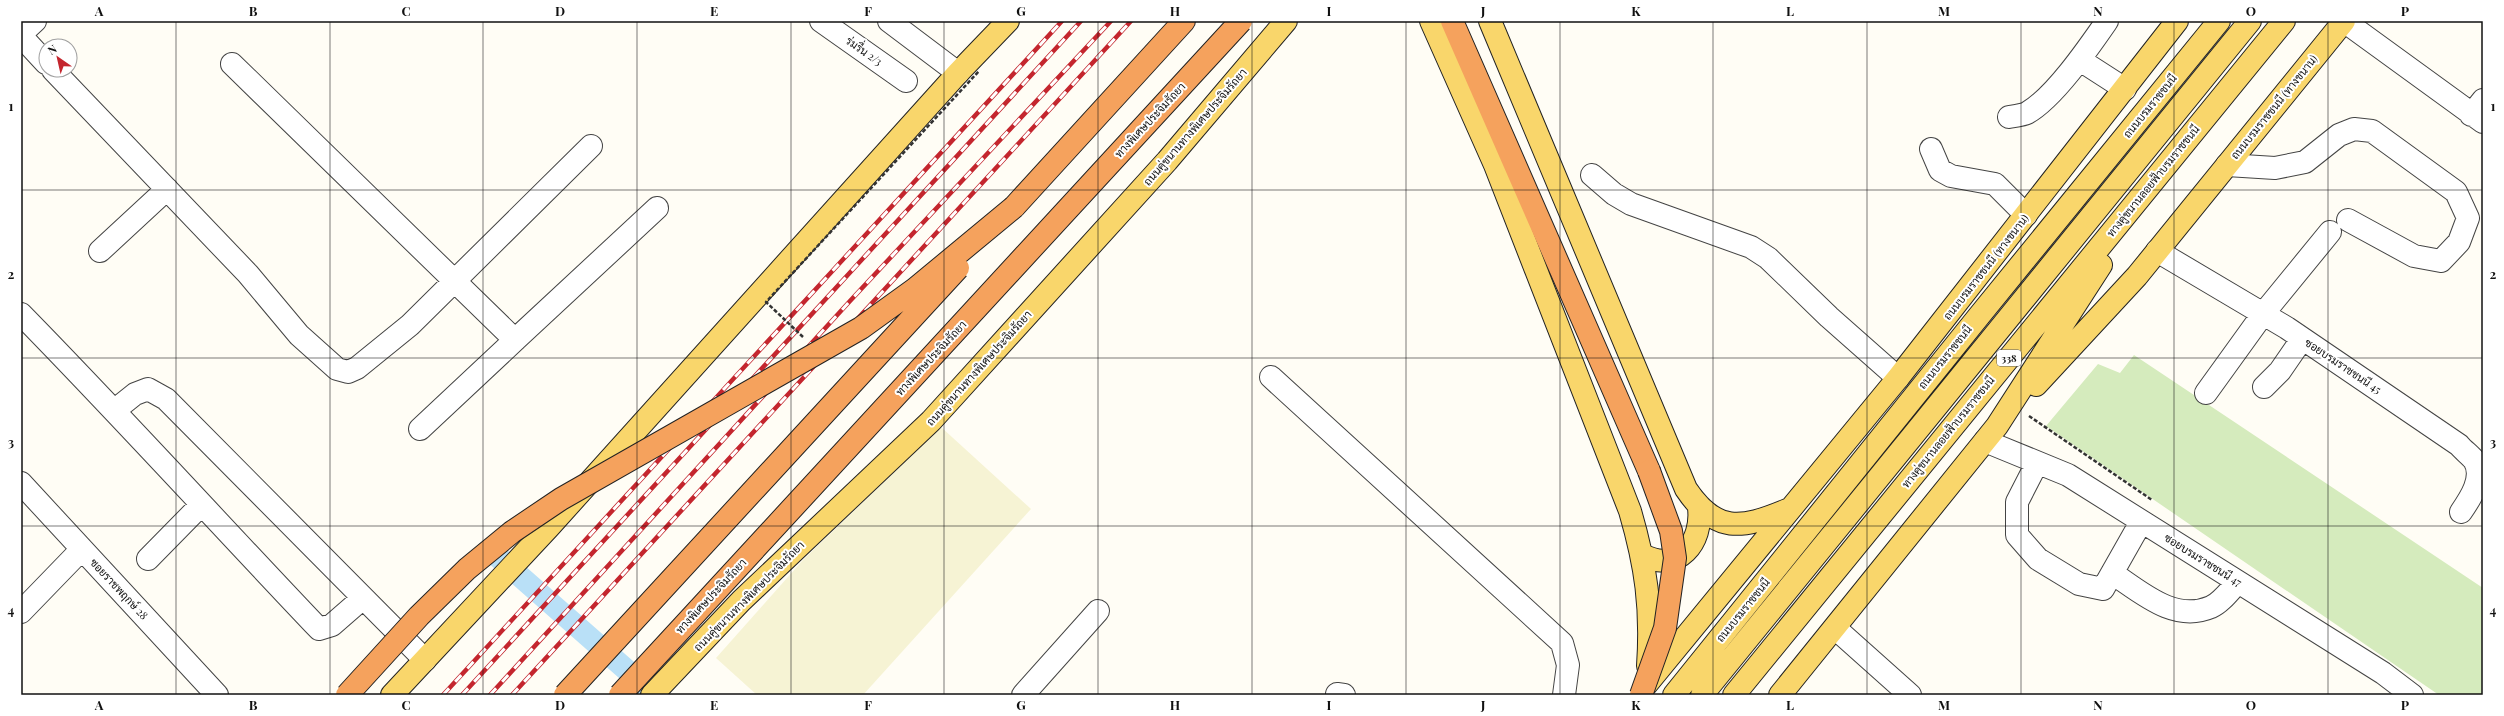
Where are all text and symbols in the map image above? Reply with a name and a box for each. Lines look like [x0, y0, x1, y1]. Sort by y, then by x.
text: A [94, 2, 104, 19]
text: B [249, 2, 258, 19]
text: C [401, 2, 411, 19]
text: D [555, 2, 565, 19]
text: E [710, 2, 718, 19]
text: F [864, 2, 872, 19]
text: G [1016, 2, 1026, 19]
text: H [1170, 2, 1180, 19]
text: I [1327, 2, 1332, 19]
text: J [1480, 2, 1486, 19]
text: K [1631, 2, 1641, 19]
text: L [1786, 2, 1794, 19]
text: M [1938, 2, 1950, 19]
text: N [2093, 2, 2103, 19]
text: O [2246, 2, 2256, 19]
text: P [2401, 2, 2410, 19]
street label: ร่มรื่น 2/3 [843, 30, 887, 69]
north arrow [38, 38, 78, 78]
text: N [45, 41, 60, 58]
street label: ถนนบรมราชชนนี (ทางขนาน) [2227, 51, 2320, 162]
street label: ถนนคู่ขนานทางพิเศษประจิมรัถยา [1140, 65, 1250, 189]
street label: ถนนบรมราชชนนี [2119, 71, 2180, 141]
street label: ทางพิเศษประจิมรัถยา [1111, 79, 1188, 160]
text: 1 [9, 97, 14, 114]
text: 1 [2491, 97, 2496, 114]
street label: ทางคู่ขนานลอยฟ้าบรมราชชนนี [2103, 122, 2203, 240]
street label: ถนนบรมราชชนนี (ทางขนาน) [1940, 211, 2032, 323]
text: 2 [8, 265, 15, 282]
text: 2 [2490, 265, 2497, 282]
street label: ถนนคู่ขนานทางพิเศษประจิมรัถยา [923, 307, 1035, 429]
street label: ทางพิเศษประจิมรัถยา [892, 317, 969, 398]
street label: ถนนบรมราชชนนี [1914, 322, 1975, 392]
street label: ซอยบรมราชชนนี 45 [2302, 334, 2385, 397]
road number: 338 [1997, 350, 2021, 366]
street label: ทางคู่ขนานลอยฟ้าบรมราชชนนี [1898, 373, 1998, 491]
text: 3 [8, 433, 14, 450]
text: 3 [2490, 433, 2496, 450]
street label: ซอยบรมราชชนนี 47 [2162, 530, 2245, 590]
street label: ถนนคู่ขนานทางพิเศษประจิมรัถยา [690, 537, 808, 655]
street label: ซอยราชพฤกษ์ 28 [87, 555, 152, 623]
street label: ทางพิเศษประจิมรัถยา [672, 555, 749, 636]
street label: ถนนบรมราชชนนี [1712, 575, 1773, 645]
text: 4 [8, 601, 15, 618]
text: 4 [2490, 601, 2497, 618]
text: A [94, 696, 104, 713]
text: B [249, 696, 258, 713]
text: C [401, 696, 411, 713]
text: D [555, 696, 565, 713]
text: E [710, 696, 718, 713]
text: F [864, 696, 872, 713]
text: G [1016, 696, 1026, 713]
text: H [1170, 696, 1180, 713]
text: I [1327, 696, 1332, 713]
text: J [1480, 696, 1486, 713]
text: K [1631, 696, 1641, 713]
text: L [1786, 696, 1794, 713]
text: M [1938, 696, 1950, 713]
text: N [2093, 696, 2103, 713]
text: O [2246, 696, 2256, 713]
text: P [2401, 696, 2410, 713]

